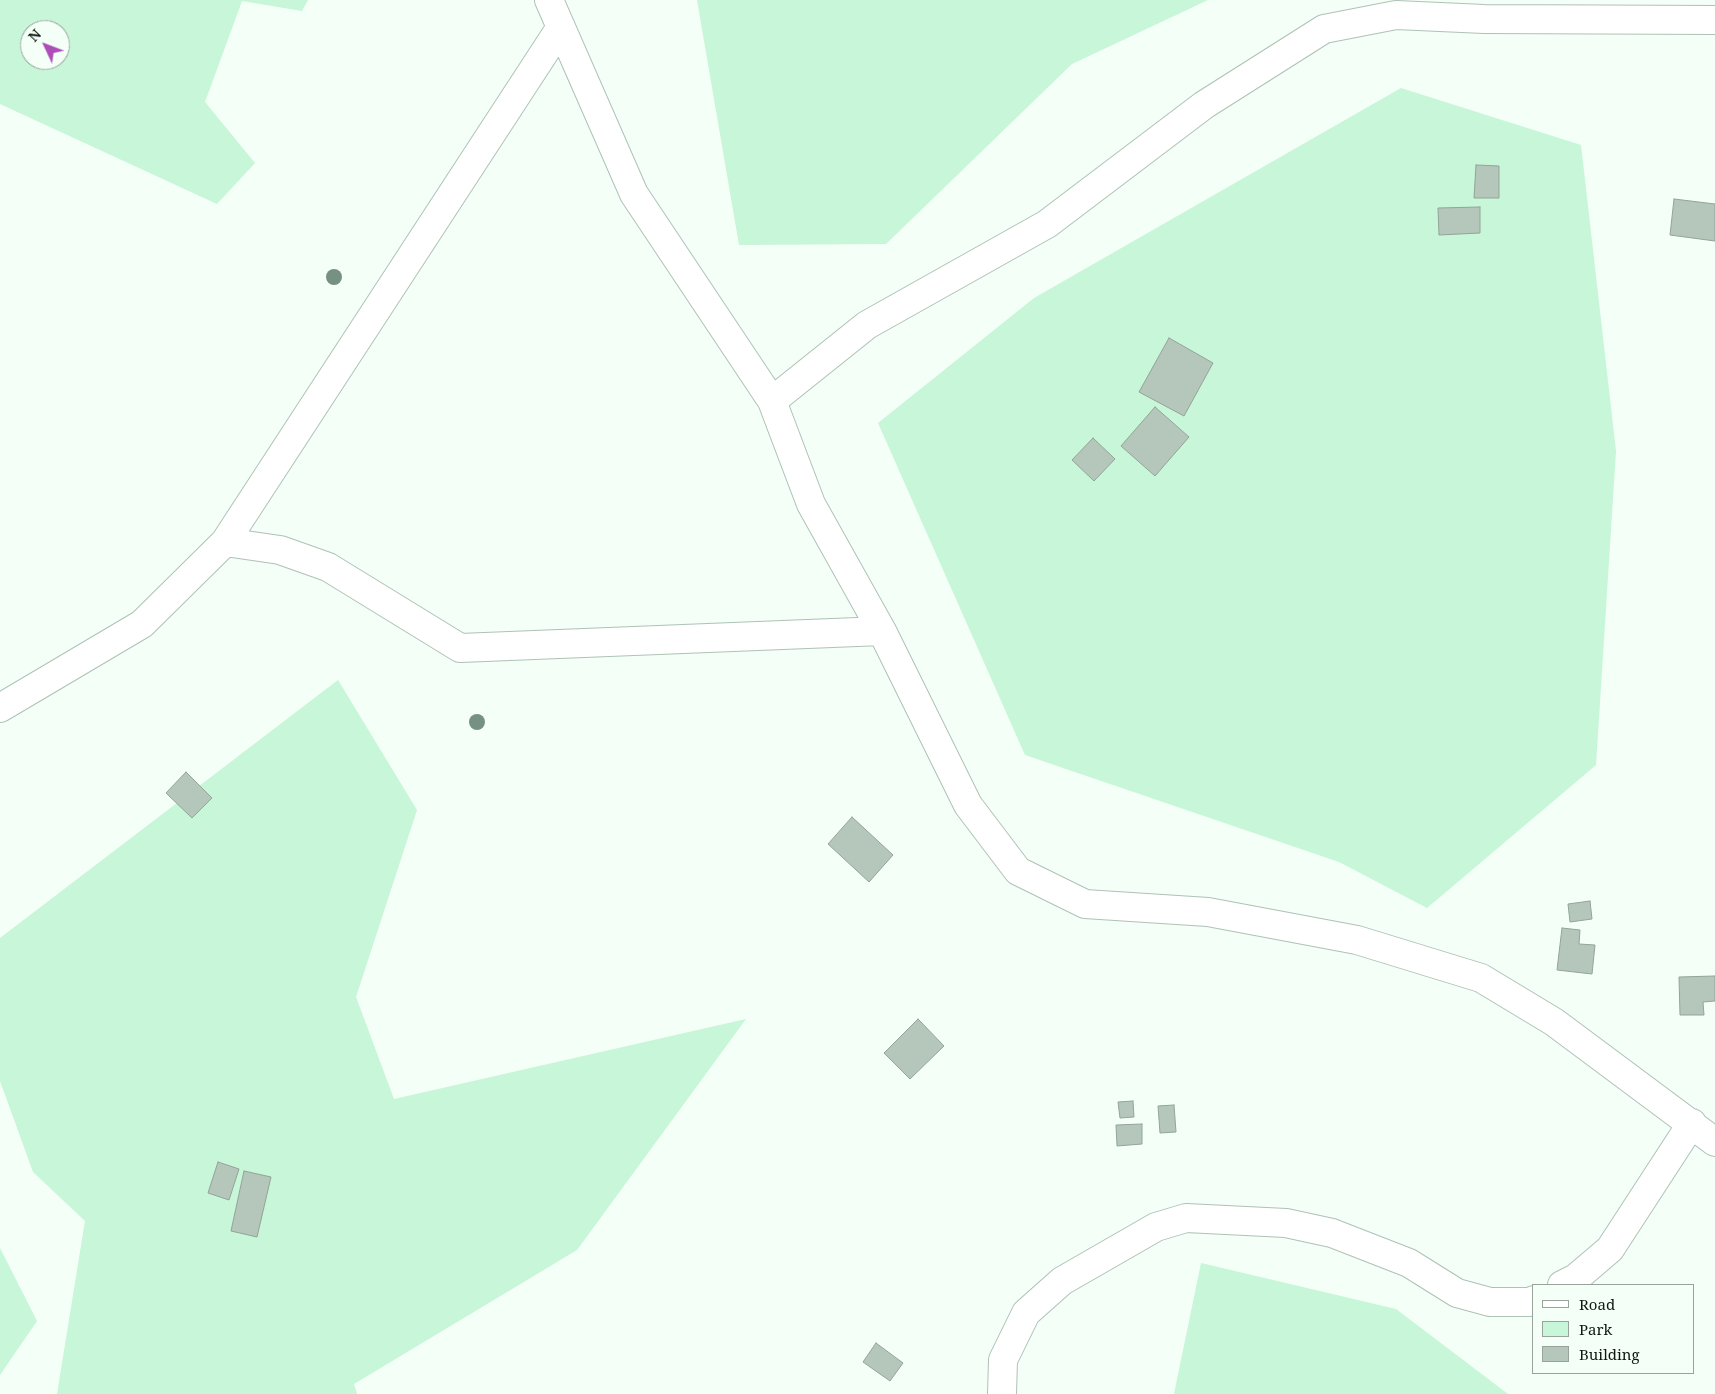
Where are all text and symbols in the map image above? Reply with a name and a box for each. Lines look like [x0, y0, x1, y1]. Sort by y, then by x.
north arrow [20, 20, 70, 70]
text: N [24, 25, 45, 46]
legend [1532, 1284, 1695, 1374]
text: Road [1579, 1294, 1615, 1314]
text: Park [1579, 1319, 1612, 1339]
text: Building [1579, 1344, 1640, 1364]

